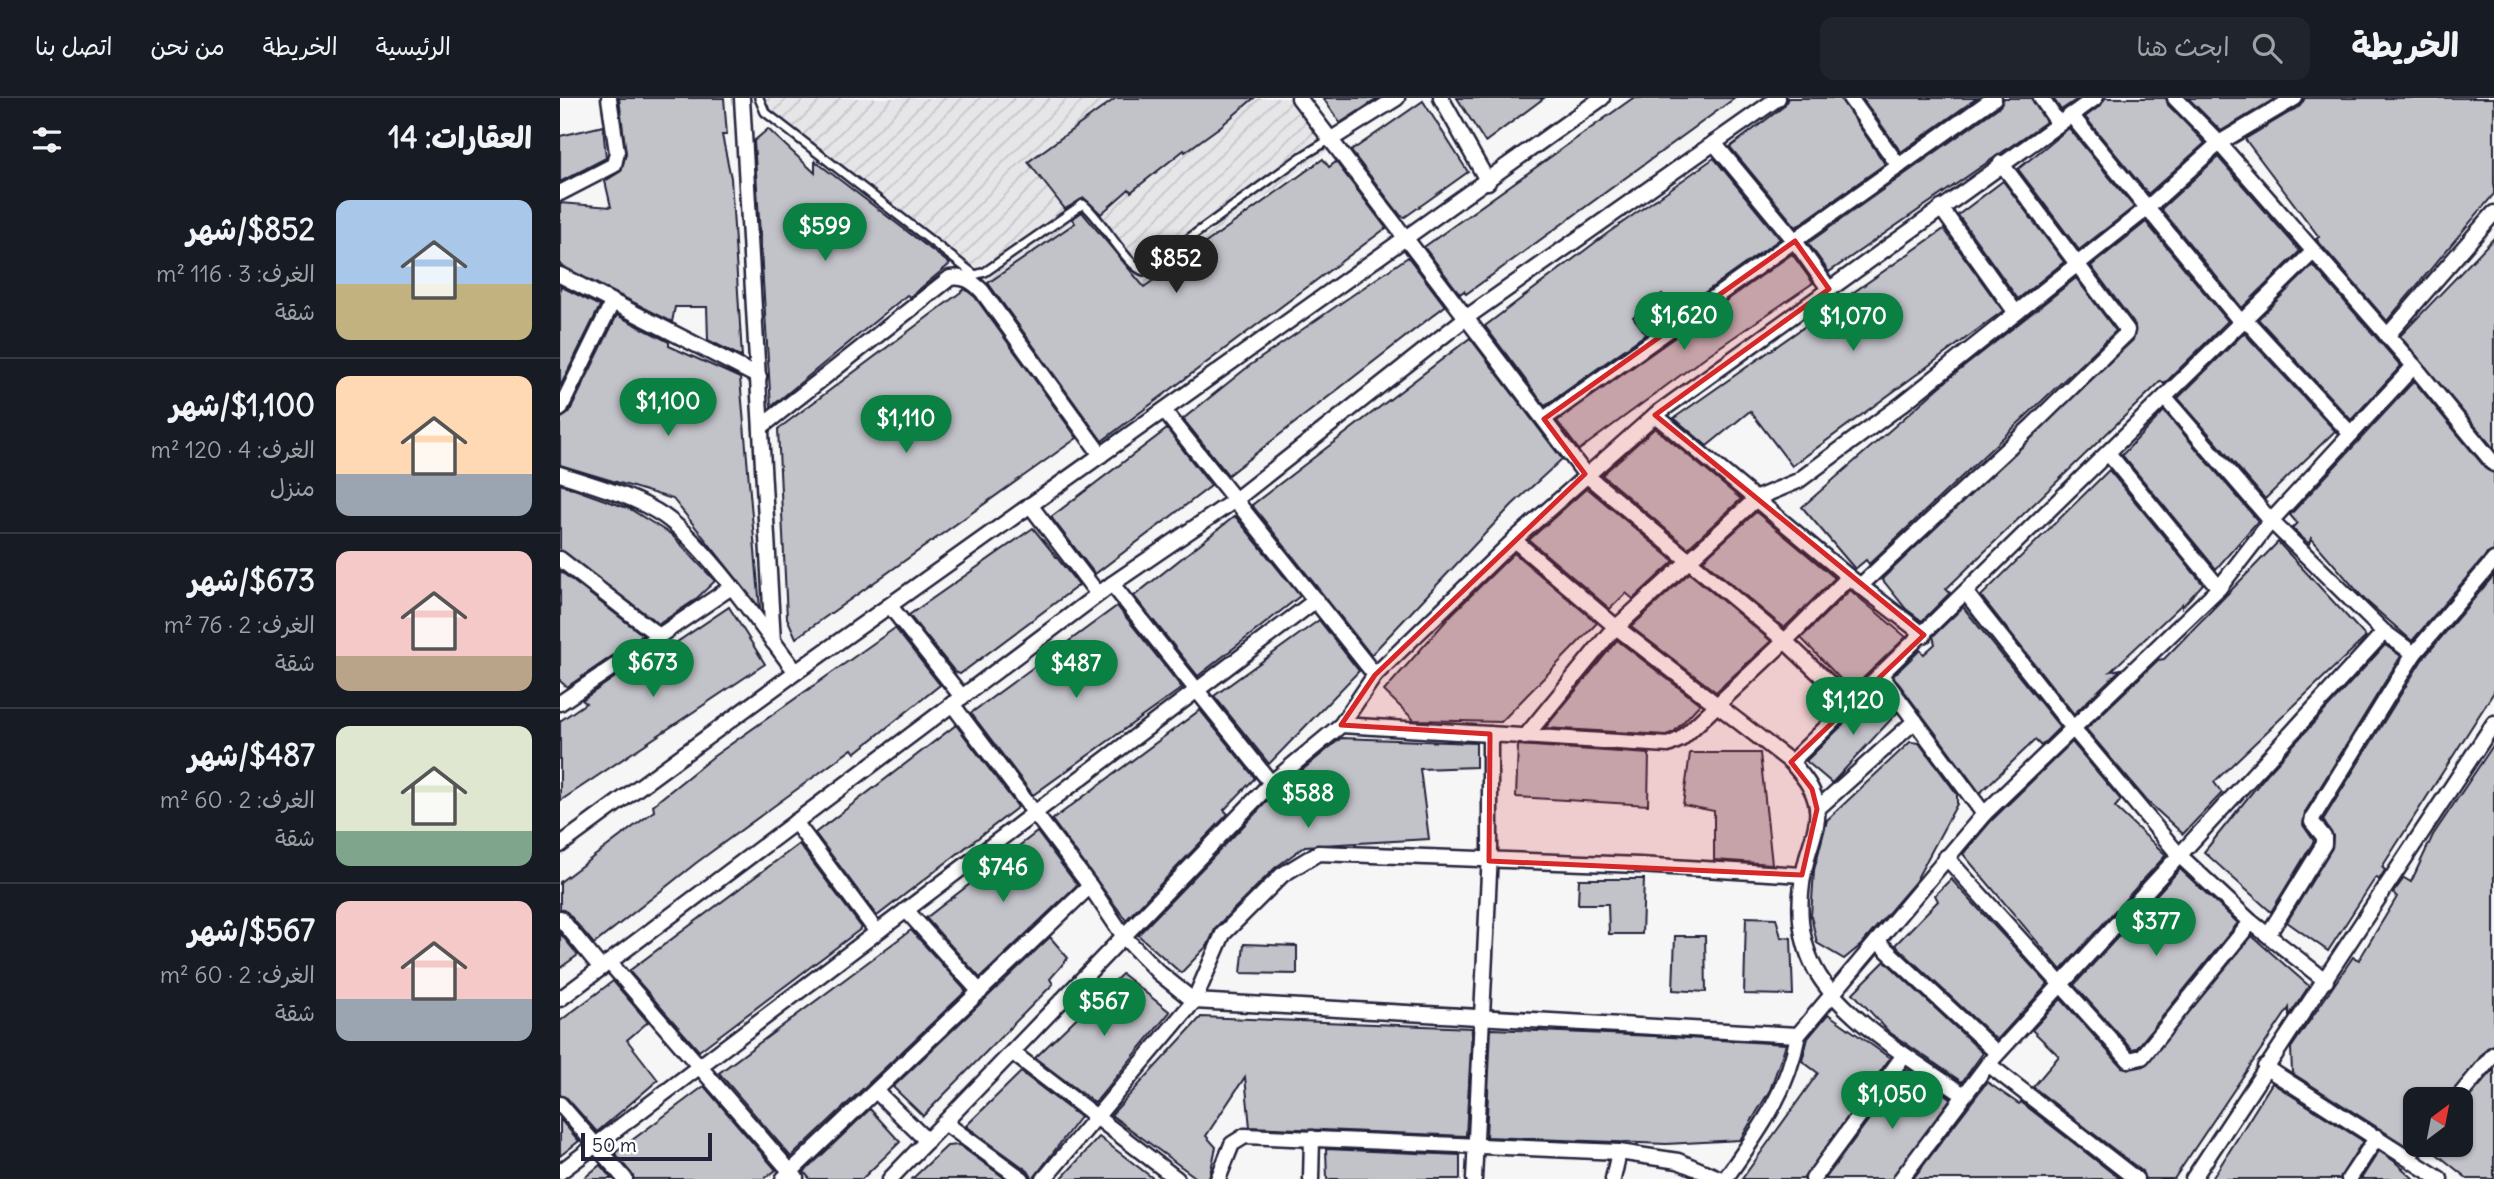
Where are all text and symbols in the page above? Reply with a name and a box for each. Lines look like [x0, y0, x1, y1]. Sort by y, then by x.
search box [1820, 17, 2310, 80]
text: الخريطة [2352, 24, 2459, 66]
icon: search [2248, 29, 2286, 67]
text: ابحث هنا [2136, 30, 2230, 63]
text: اتصل بنا [35, 31, 113, 61]
text: من نحن [151, 31, 225, 61]
text: الخريطة [263, 31, 338, 61]
text: الرئيسية [376, 31, 451, 61]
text: العقارات: 14 [388, 118, 532, 156]
icon: filters [28, 121, 66, 159]
pin: $599 [784, 204, 866, 263]
text: $852/شهر [187, 210, 315, 248]
text: $599 [799, 211, 851, 240]
icon: home [392, 228, 476, 312]
pin: $852 [1135, 236, 1217, 295]
text: $852 [1150, 243, 1202, 272]
text: الغرف: 3 · 116 m² [156, 259, 315, 288]
pin: $1,620 [1627, 292, 1741, 352]
pin: $1,070 [1796, 294, 1910, 353]
text: شقة [275, 297, 315, 326]
text: $1,620 [1650, 300, 1718, 329]
text: $1,070 [1819, 301, 1887, 330]
pin: $1,100 [611, 378, 725, 438]
text: $1,100/شهر [170, 386, 315, 424]
text: $1,100 [636, 386, 700, 415]
pin: $1,110 [849, 396, 963, 455]
text: $1,110 [877, 403, 935, 432]
icon: home [392, 404, 476, 488]
text: الغرف: 4 · 120 m² [151, 435, 315, 464]
text: منزل [270, 473, 315, 502]
text: $673/شهر [189, 561, 315, 599]
icon: home [392, 579, 476, 663]
text: الغرف: 2 · 76 m² [164, 610, 315, 639]
pin: $673 [612, 640, 694, 699]
pin: $487 [1035, 640, 1117, 700]
text: $673 [628, 647, 678, 676]
text: شقة [275, 648, 315, 677]
text: $487 [1051, 648, 1101, 677]
pin: $1,120 [1796, 678, 1910, 737]
text: $1,120 [1822, 685, 1884, 714]
text: $487/شهر [188, 736, 315, 774]
icon: home [392, 754, 476, 838]
pin: $588 [1267, 770, 1349, 830]
text: $588 [1282, 778, 1334, 807]
text: الغرف: 2 · 60 m² [160, 785, 315, 814]
text: شقة [275, 823, 315, 852]
pin: $746 [962, 844, 1044, 904]
text: $746 [978, 852, 1028, 881]
pin: $377 [2115, 898, 2197, 958]
text: $377 [2132, 906, 2180, 935]
text: $567/شهر [188, 911, 315, 949]
icon: home [392, 929, 476, 1013]
text: الغرف: 2 · 60 m² [160, 960, 315, 989]
pin: $567 [1063, 978, 1145, 1038]
text: $567 [1079, 986, 1129, 1015]
text: شقة [275, 998, 315, 1027]
pin: $1,050 [1835, 1072, 1949, 1131]
text: $1,050 [1857, 1079, 1927, 1108]
north arrow [2403, 1087, 2473, 1157]
map controls [2403, 1087, 2473, 1157]
scale bar [581, 1130, 712, 1162]
text: 50 m [592, 1133, 637, 1157]

